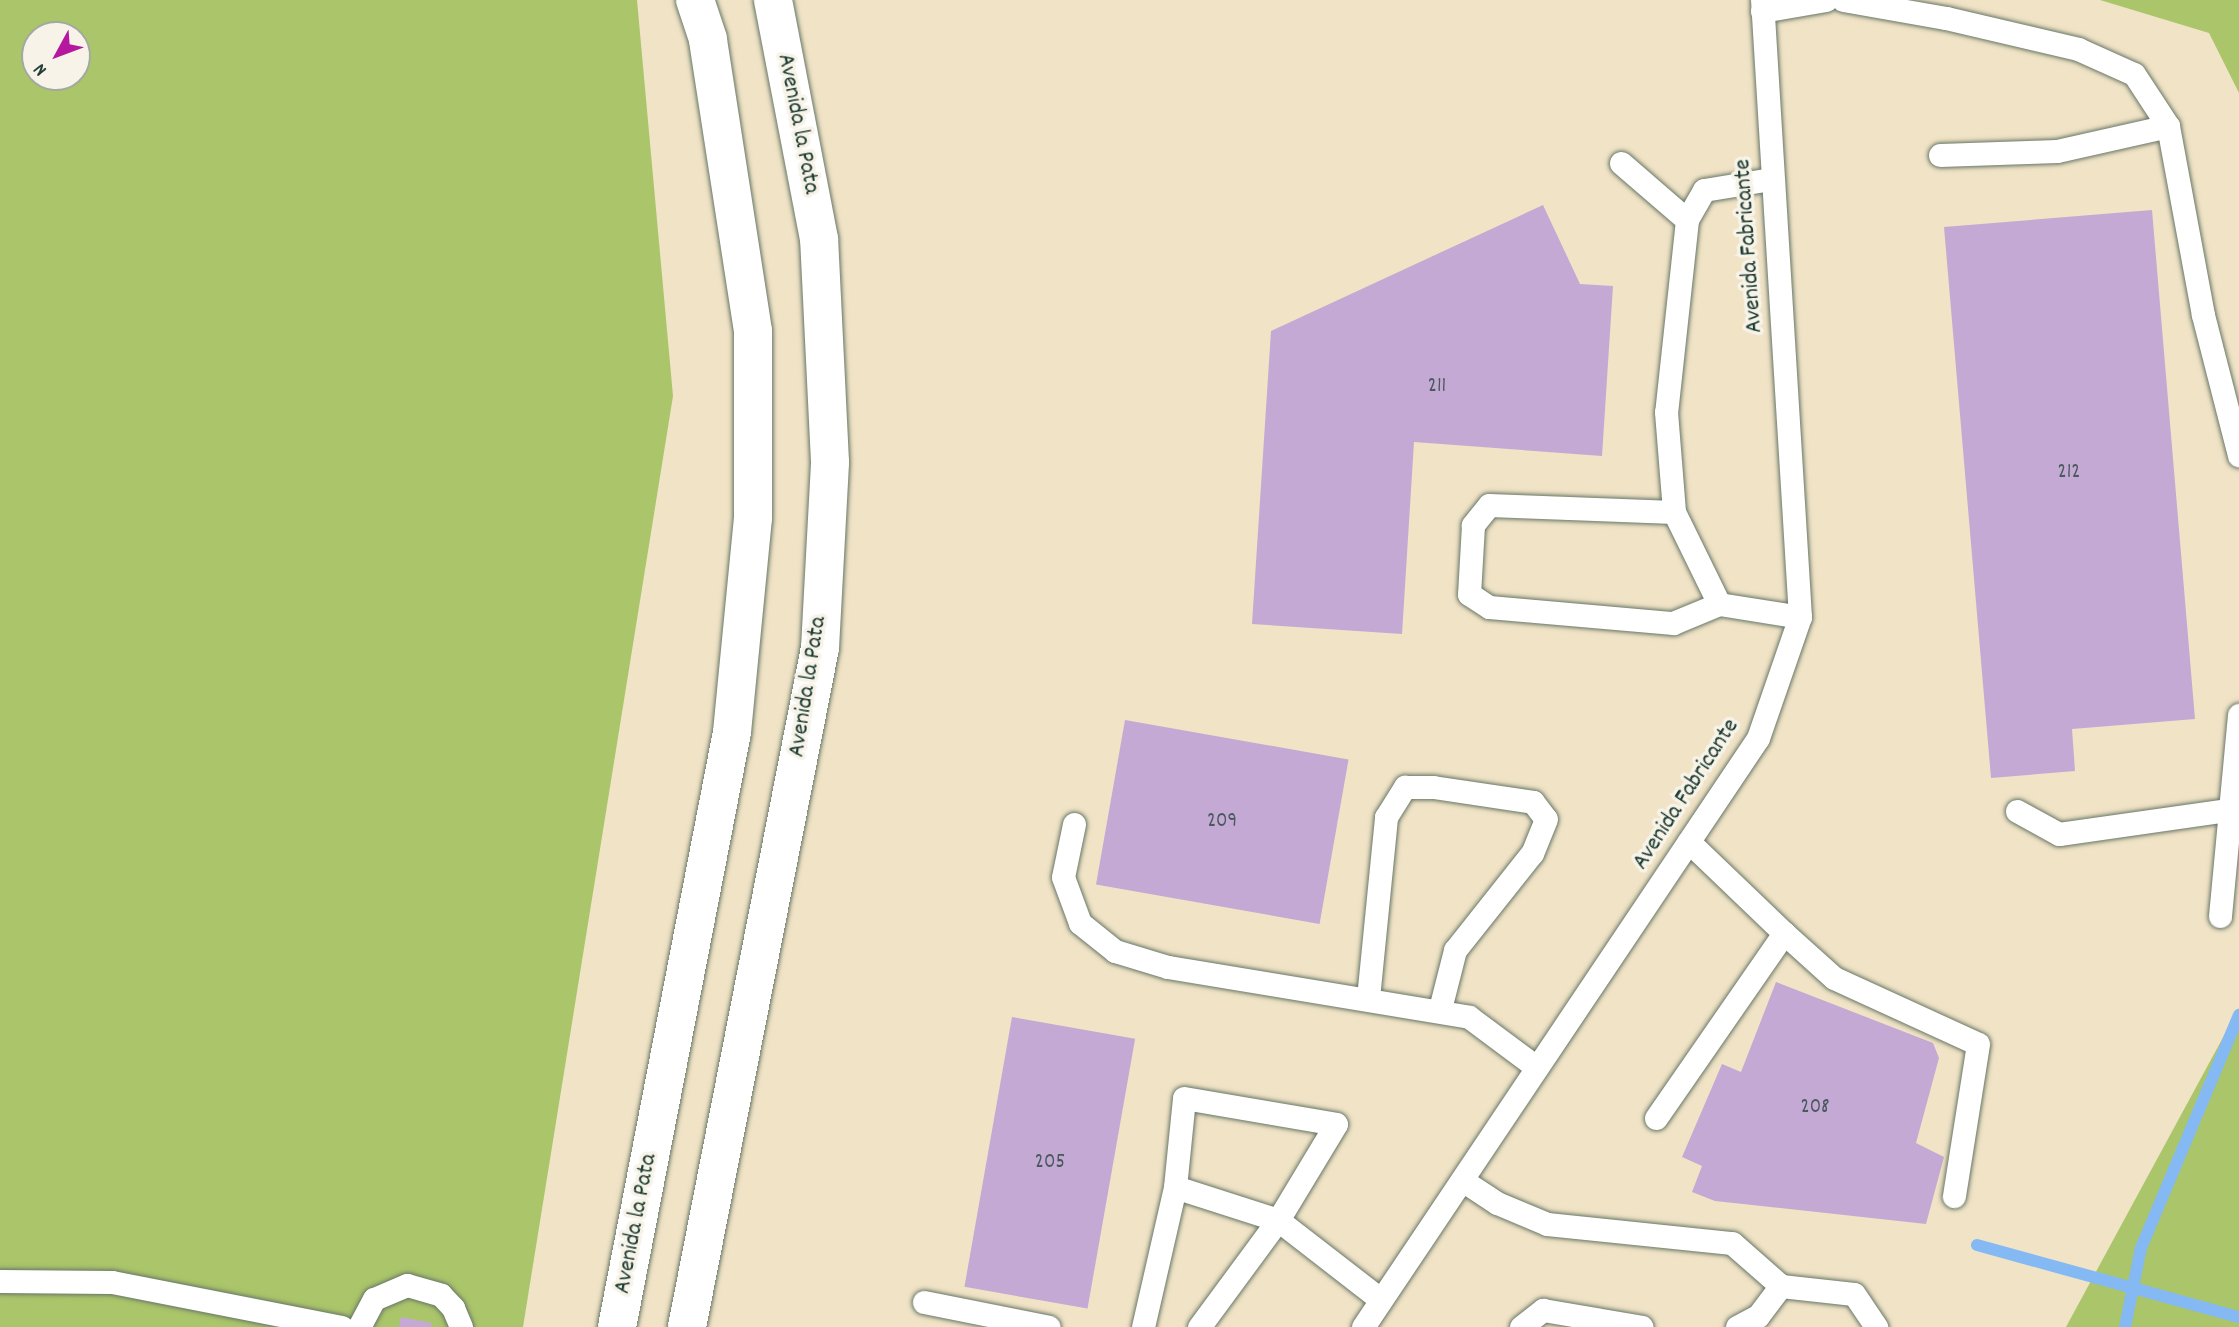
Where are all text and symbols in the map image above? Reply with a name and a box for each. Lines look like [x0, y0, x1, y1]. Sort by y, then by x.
north arrow [21, 21, 91, 91]
street label: Avenida la Pata [769, 52, 825, 196]
text: N [28, 56, 55, 81]
street label: Avenida Fabricante [1730, 158, 1770, 334]
house number: 211 [1428, 374, 1446, 400]
house number: 212 [2058, 460, 2080, 486]
street label: Avenida la Pata [784, 615, 834, 759]
street label: Avenida Fabricante [1627, 714, 1747, 876]
house number: 209 [1207, 809, 1237, 835]
house number: 208 [1800, 1095, 1830, 1121]
house number: 205 [1035, 1150, 1065, 1176]
street label: Avenida la Pata [609, 1152, 665, 1296]

